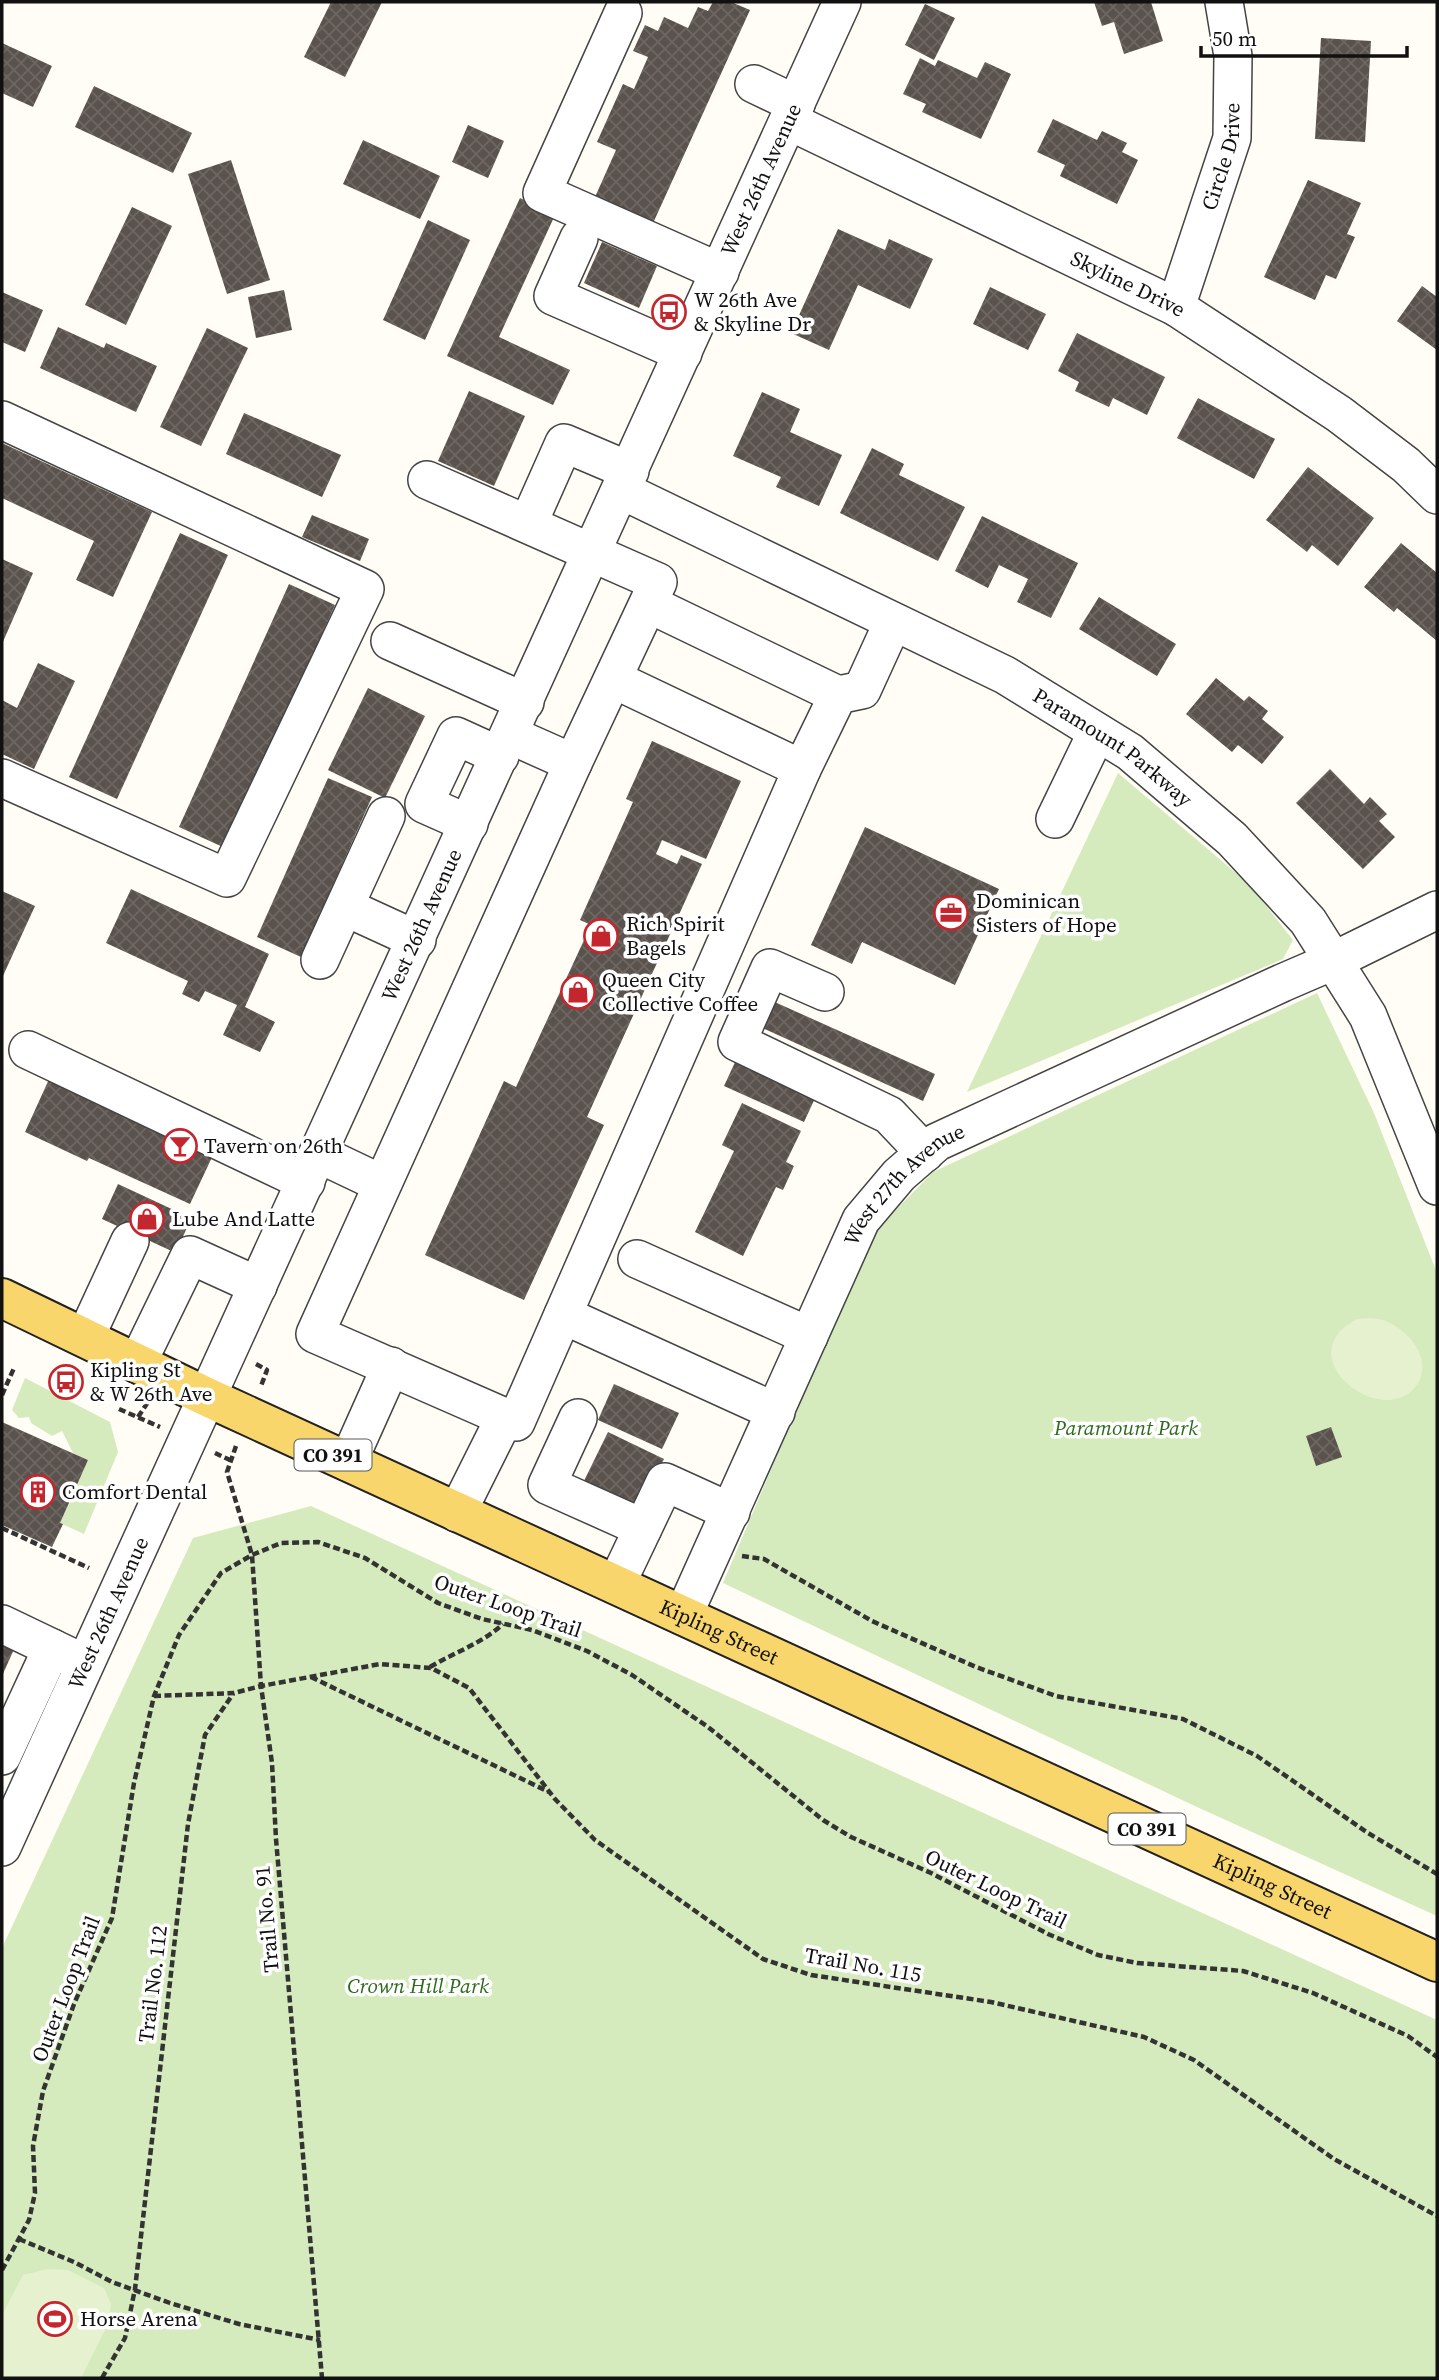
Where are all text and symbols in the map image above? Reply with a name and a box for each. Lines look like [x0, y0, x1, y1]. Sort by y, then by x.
scale bar [1201, 14, 1408, 58]
text: 50 m [1212, 24, 1257, 53]
street label: West 26th Avenue [713, 99, 808, 260]
street label: Circle Drive [1194, 102, 1246, 214]
street label: Skyline Drive [1066, 244, 1191, 323]
place label: W 26th Ave & Skyline Dr [694, 285, 811, 338]
bus stop icon: W 26th Ave & Skyline Dr [650, 293, 688, 331]
street label: Paramount Parkway [1028, 681, 1199, 813]
street label: West 26th Avenue [374, 844, 469, 1006]
place label: Dominican Sisters of Hope [976, 886, 1117, 939]
office icon: Dominican Sisters of Hope [932, 894, 970, 932]
place label: Rich Spirit Bagels [626, 909, 725, 962]
shop icon: Rich Spirit Bagels [582, 917, 620, 955]
place label: Queen City Collective Coffee [602, 965, 758, 1018]
shop icon: Queen City Collective Coffee [559, 973, 597, 1011]
street label: West 27th Avenue [836, 1116, 969, 1250]
bar icon: Tavern on 26th [161, 1127, 199, 1165]
place label: Tavern on 26th [204, 1131, 343, 1160]
shop icon: Lube And Latte [128, 1200, 166, 1238]
place label: Lube And Latte [172, 1204, 315, 1233]
place label: Kipling St & W 26th Ave [90, 1355, 213, 1408]
bus stop icon: Kipling St & W 26th Ave [47, 1363, 85, 1401]
park label: Paramount Park [1053, 1413, 1198, 1442]
road number: CO 391 [294, 1440, 372, 1470]
building icon: Comfort Dental [19, 1473, 57, 1511]
place label: Comfort Dental [62, 1477, 207, 1506]
street label: West 26th Avenue [61, 1532, 155, 1694]
street label: Outer Loop Trail [430, 1567, 586, 1644]
street label: Kipling Street [655, 1592, 783, 1672]
road number: CO 391 [1108, 1814, 1186, 1844]
street label: Outer Loop Trail [920, 1842, 1072, 1935]
street label: Kipling Street [1209, 1846, 1337, 1926]
street label: Trail No. 91 [247, 1864, 286, 1974]
street label: Outer Loop Trail [24, 1912, 107, 2066]
street label: Trail No. 112 [131, 1924, 174, 2044]
street label: Trail No. 115 [803, 1940, 924, 1989]
park label: Crown Hill Park [347, 1971, 489, 2000]
sports icon: Horse Arena [36, 2300, 74, 2338]
place label: Horse Arena [80, 2304, 198, 2333]

